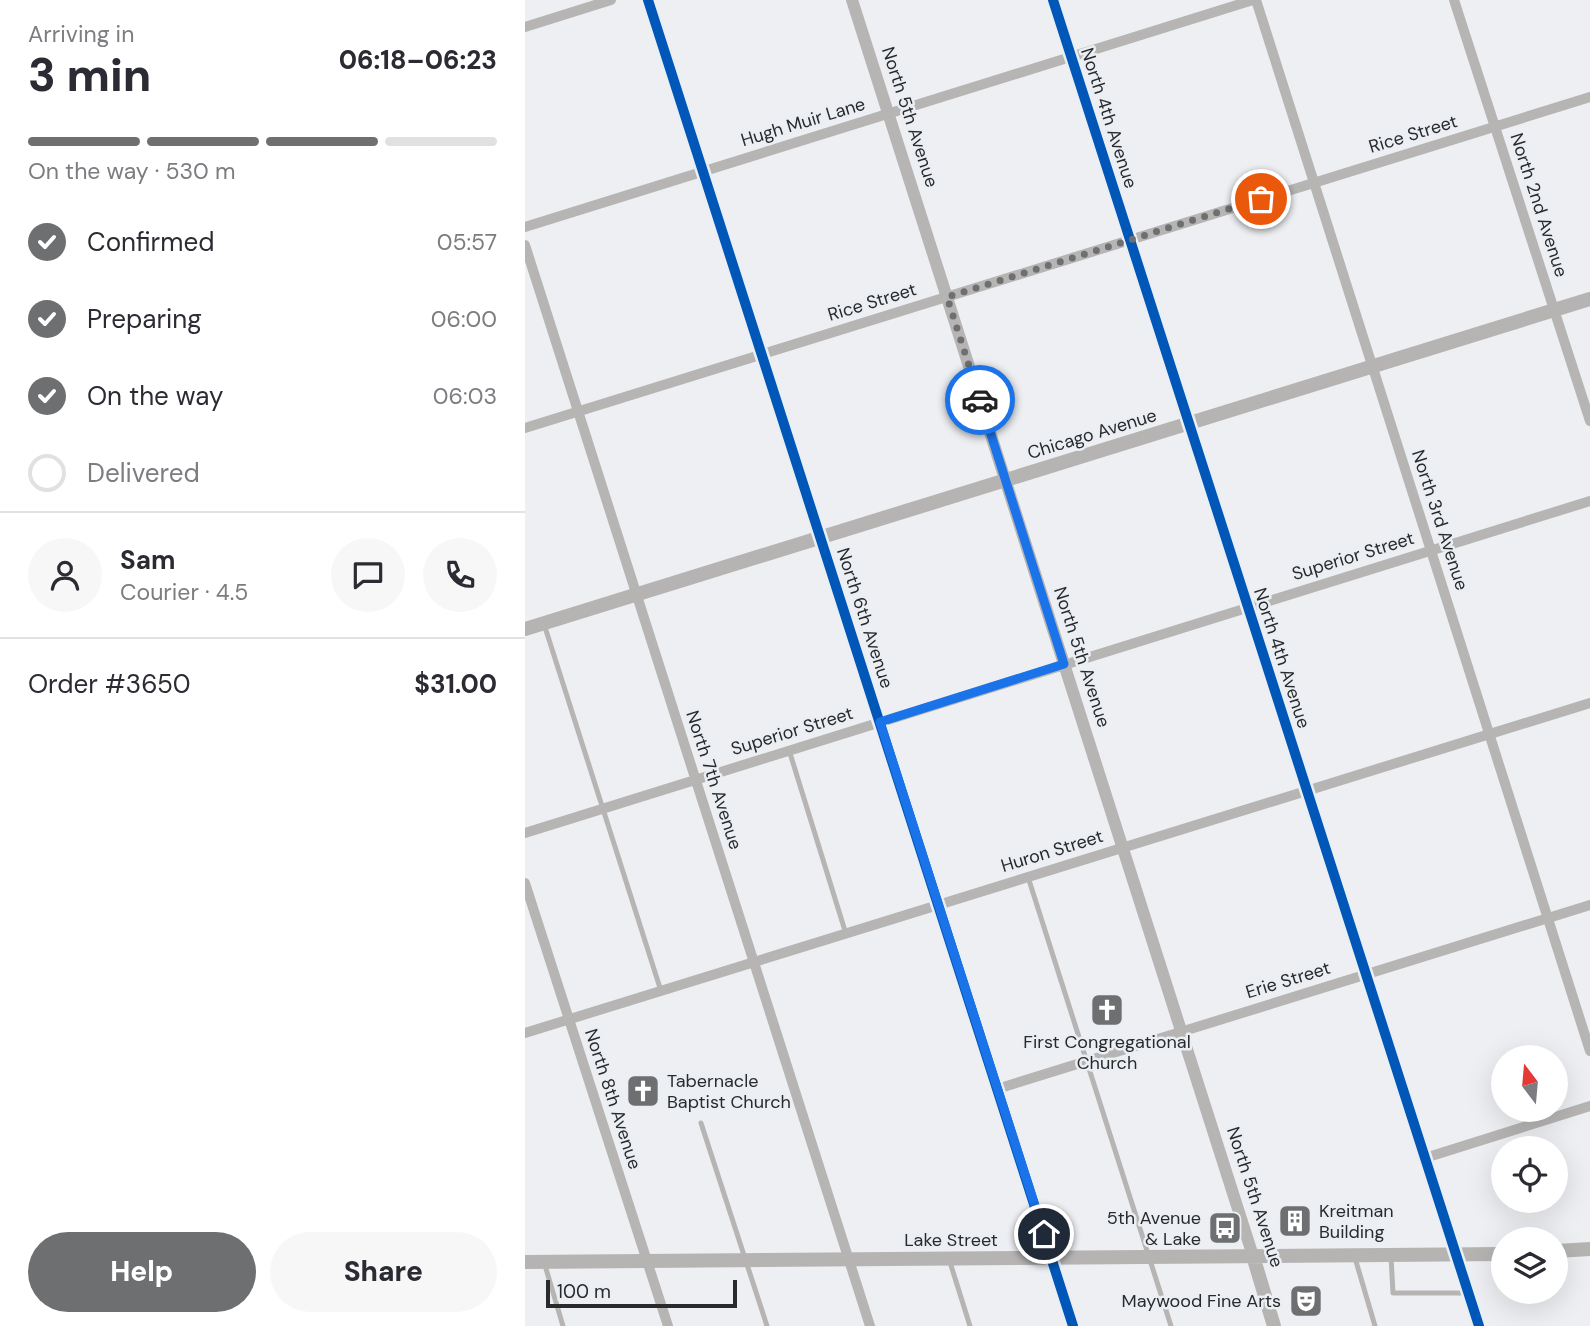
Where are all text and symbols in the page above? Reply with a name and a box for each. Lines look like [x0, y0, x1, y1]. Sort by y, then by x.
text: Arriving in [28, 19, 134, 49]
text: 06:18–06:23 [339, 43, 497, 77]
street label: North 5th Avenue [876, 44, 944, 190]
text: 3 min [28, 45, 151, 105]
street label: North 4th Avenue [1075, 45, 1143, 191]
street label: Hugh Muir Lane [738, 92, 868, 152]
street label: Rice Street [1366, 109, 1460, 159]
street label: North 2nd Avenue [1504, 130, 1574, 280]
text: On the way · 530 m [28, 156, 235, 186]
pin [1231, 169, 1291, 229]
icon: bag [1242, 180, 1280, 218]
icon: check [28, 223, 66, 261]
text: Confirmed [87, 225, 214, 259]
text: 05:57 [437, 227, 497, 257]
street label: Rice Street [825, 277, 919, 327]
icon: check [28, 300, 66, 338]
text: Preparing [87, 302, 202, 336]
text: 06:00 [431, 304, 497, 334]
courier [945, 365, 1015, 435]
icon: check [28, 377, 66, 415]
text: On the way [87, 379, 223, 413]
text: 06:03 [433, 381, 497, 411]
icon: car [961, 381, 999, 419]
street label: Chicago Avenue [1024, 403, 1160, 465]
street label: North 3rd Avenue [1406, 447, 1474, 593]
text: Delivered [87, 456, 200, 490]
street label: Superior Street [1289, 526, 1417, 586]
button: person [28, 538, 102, 612]
button: chat [331, 538, 405, 612]
button: phone [423, 538, 497, 612]
text: Sam [120, 543, 175, 577]
street label: North 6th Avenue [831, 545, 899, 691]
text: Courier · 4.5 [120, 577, 248, 607]
street label: North 5th Avenue [1048, 584, 1116, 730]
street label: North 4th Avenue [1248, 585, 1316, 731]
text: Order #3650 [28, 667, 191, 701]
text: $31.00 [414, 667, 497, 701]
street label: Superior Street [728, 701, 856, 761]
street label: North 7th Avenue [680, 707, 748, 853]
street label: Huron Street [998, 824, 1106, 878]
street label: Erie Street [1243, 956, 1333, 1004]
church icon: First Congregational Church [1088, 991, 1126, 1029]
street label: North 8th Avenue [579, 1026, 647, 1172]
place label: First Congregational Church [1023, 1030, 1191, 1075]
north arrow [1491, 1045, 1568, 1122]
map controls [1491, 1045, 1568, 1304]
place label: Tabernacle Baptist Church [667, 1069, 791, 1114]
church icon: Tabernacle Baptist Church [624, 1072, 662, 1110]
street label: North 5th Avenue [1221, 1124, 1289, 1270]
button: locate [1491, 1136, 1568, 1213]
place label: Kreitman Building [1319, 1199, 1394, 1244]
building icon: Kreitman Building [1276, 1202, 1314, 1240]
pin [1014, 1204, 1074, 1264]
place label: 5th Avenue & Lake [1107, 1206, 1201, 1251]
bus stop icon: 5th Avenue & Lake [1206, 1209, 1244, 1247]
icon: home [1025, 1215, 1063, 1253]
button: layers [1491, 1227, 1568, 1304]
street label: Lake Street [904, 1228, 998, 1252]
button: Help [28, 1232, 256, 1312]
button: Share [270, 1232, 497, 1312]
scale bar [546, 1277, 737, 1309]
text: 100 m [557, 1279, 611, 1304]
theatre icon: Maywood Fine Arts [1287, 1282, 1325, 1320]
place label: Maywood Fine Arts [1122, 1289, 1281, 1313]

